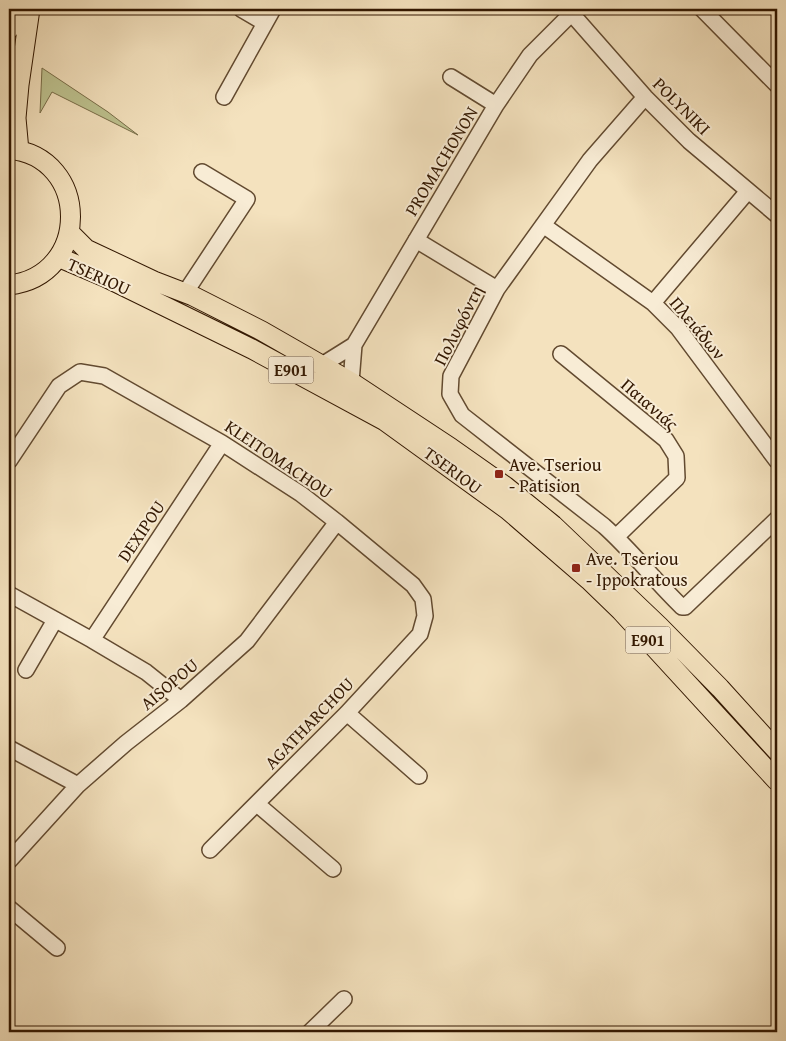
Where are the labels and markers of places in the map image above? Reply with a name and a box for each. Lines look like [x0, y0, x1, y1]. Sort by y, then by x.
place label: Ave. Tseriou - Patision [509, 451, 602, 499]
marker: Ave. Tseriou - Patision [493, 468, 505, 480]
place label: Ave. Tseriou - Ippokratous [586, 545, 688, 593]
marker: Ave. Tseriou - Ippokratous [570, 562, 582, 574]

